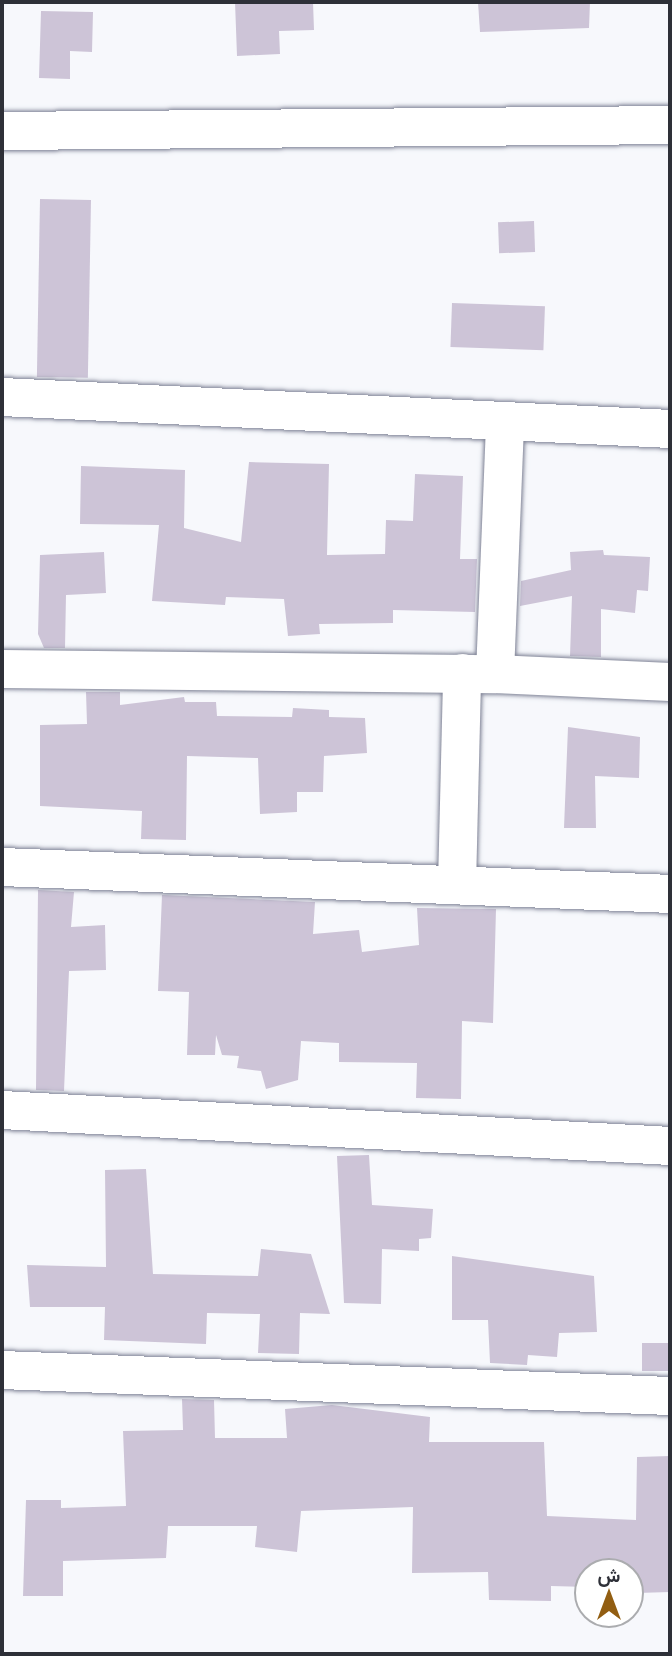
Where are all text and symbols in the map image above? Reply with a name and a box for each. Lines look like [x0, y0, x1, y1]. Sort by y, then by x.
north arrow [574, 1558, 644, 1628]
text: ش [598, 1561, 620, 1587]

